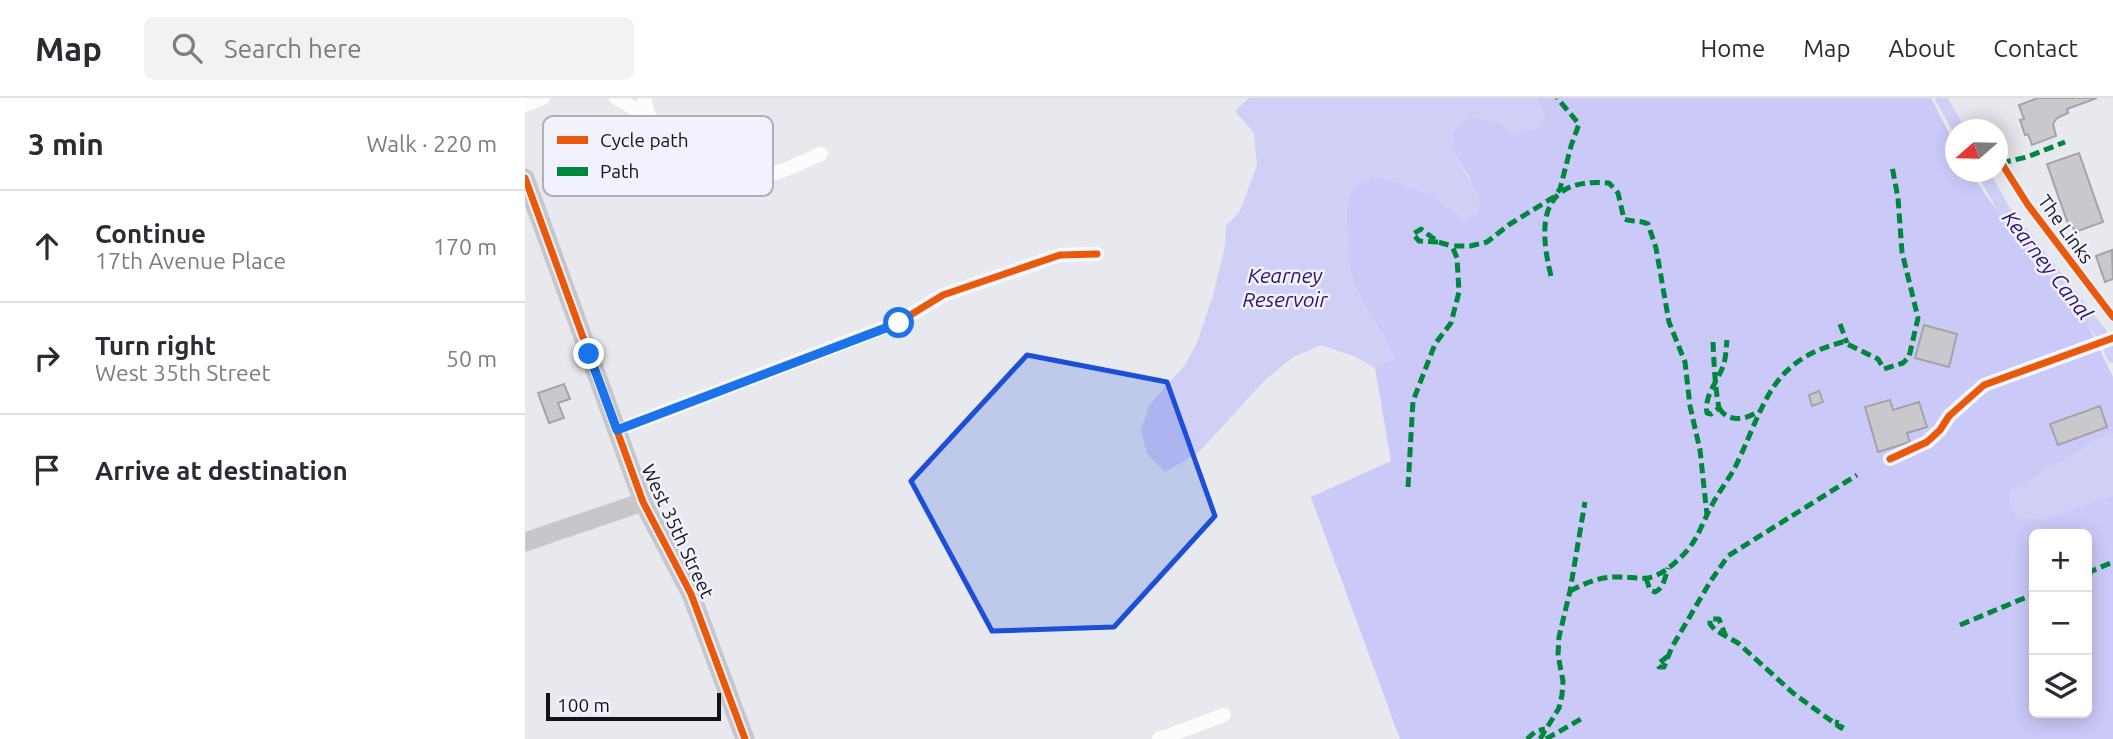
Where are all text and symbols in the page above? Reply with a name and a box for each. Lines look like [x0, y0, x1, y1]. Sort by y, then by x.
search box [144, 17, 634, 80]
icon: search [168, 29, 206, 67]
text: Map [35, 30, 102, 67]
text: Search here [224, 34, 362, 63]
text: Home [1700, 35, 1765, 62]
text: Map [1803, 35, 1850, 62]
text: About [1888, 35, 1955, 62]
text: Contact [1993, 35, 2078, 62]
legend [543, 116, 773, 196]
north arrow [1945, 119, 2008, 182]
text: 3 min [28, 127, 104, 161]
text: Cycle path [600, 129, 689, 151]
text: Walk · 220 m [366, 131, 497, 156]
text: Path [600, 160, 639, 182]
street label: The Links [2034, 190, 2098, 268]
water label: Kearney Canal [1998, 206, 2098, 324]
text: Continue [95, 219, 206, 248]
icon: ahead [28, 227, 66, 265]
text: 170 m [433, 234, 497, 259]
text: 17th Avenue Place [95, 248, 286, 273]
water label: Kearney Reservoir [1242, 263, 1329, 311]
route start [883, 307, 914, 338]
text: Turn right [95, 331, 216, 360]
route end [573, 338, 604, 369]
icon: right [28, 339, 66, 377]
text: 50 m [446, 346, 497, 371]
text: West 35th Street [95, 360, 271, 385]
icon: arrive [28, 451, 66, 489]
text: Arrive at destination [95, 456, 348, 485]
street label: West 35th Street [637, 461, 719, 602]
map controls [2029, 529, 2092, 718]
button: + [2029, 529, 2092, 592]
button: − [2029, 592, 2092, 655]
button: layers [2029, 655, 2092, 718]
scale bar [546, 690, 721, 722]
text: 100 m [557, 694, 610, 716]

